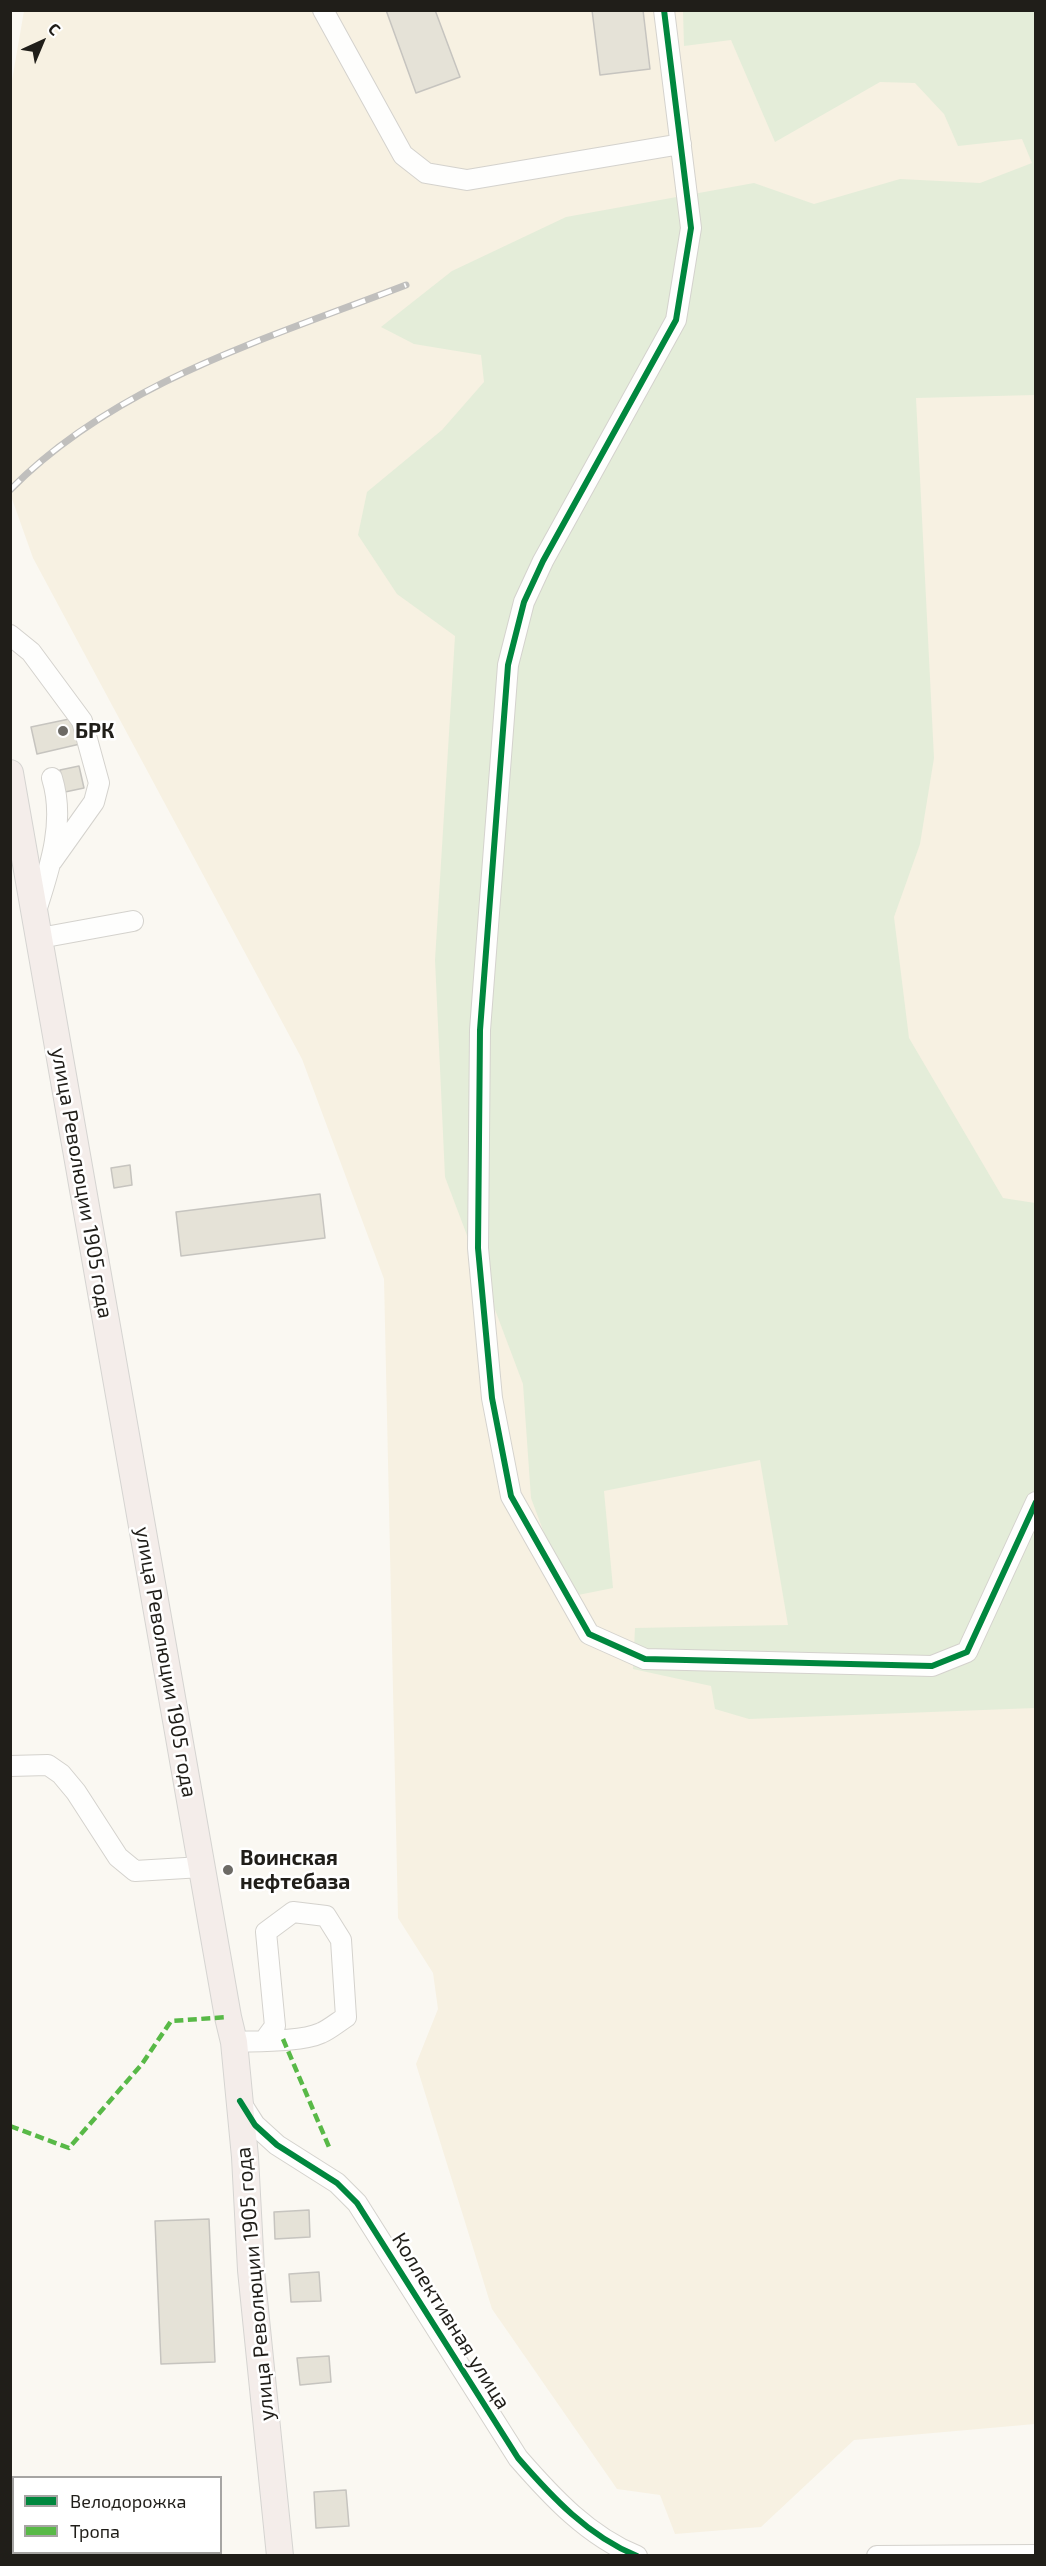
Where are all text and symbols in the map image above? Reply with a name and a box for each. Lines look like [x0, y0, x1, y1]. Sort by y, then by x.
north arrow [12, 12, 72, 72]
text: С [45, 19, 65, 39]
place label: БРК [75, 718, 115, 744]
marker: БРК [56, 724, 70, 738]
street label: улица Революции 1905 года [46, 1045, 118, 1321]
street label: улица Революции 1905 года [130, 1524, 202, 1800]
place label: Воинская нефтебаза [240, 1845, 350, 1895]
marker: Воинская нефтебаза [221, 1863, 235, 1877]
street label: улица Революции 1905 года [230, 2146, 280, 2422]
street label: Коллективная улица [386, 2228, 516, 2414]
legend [12, 2476, 222, 2554]
text: Велодорожка [70, 2490, 186, 2512]
text: Тропа [70, 2520, 120, 2542]

